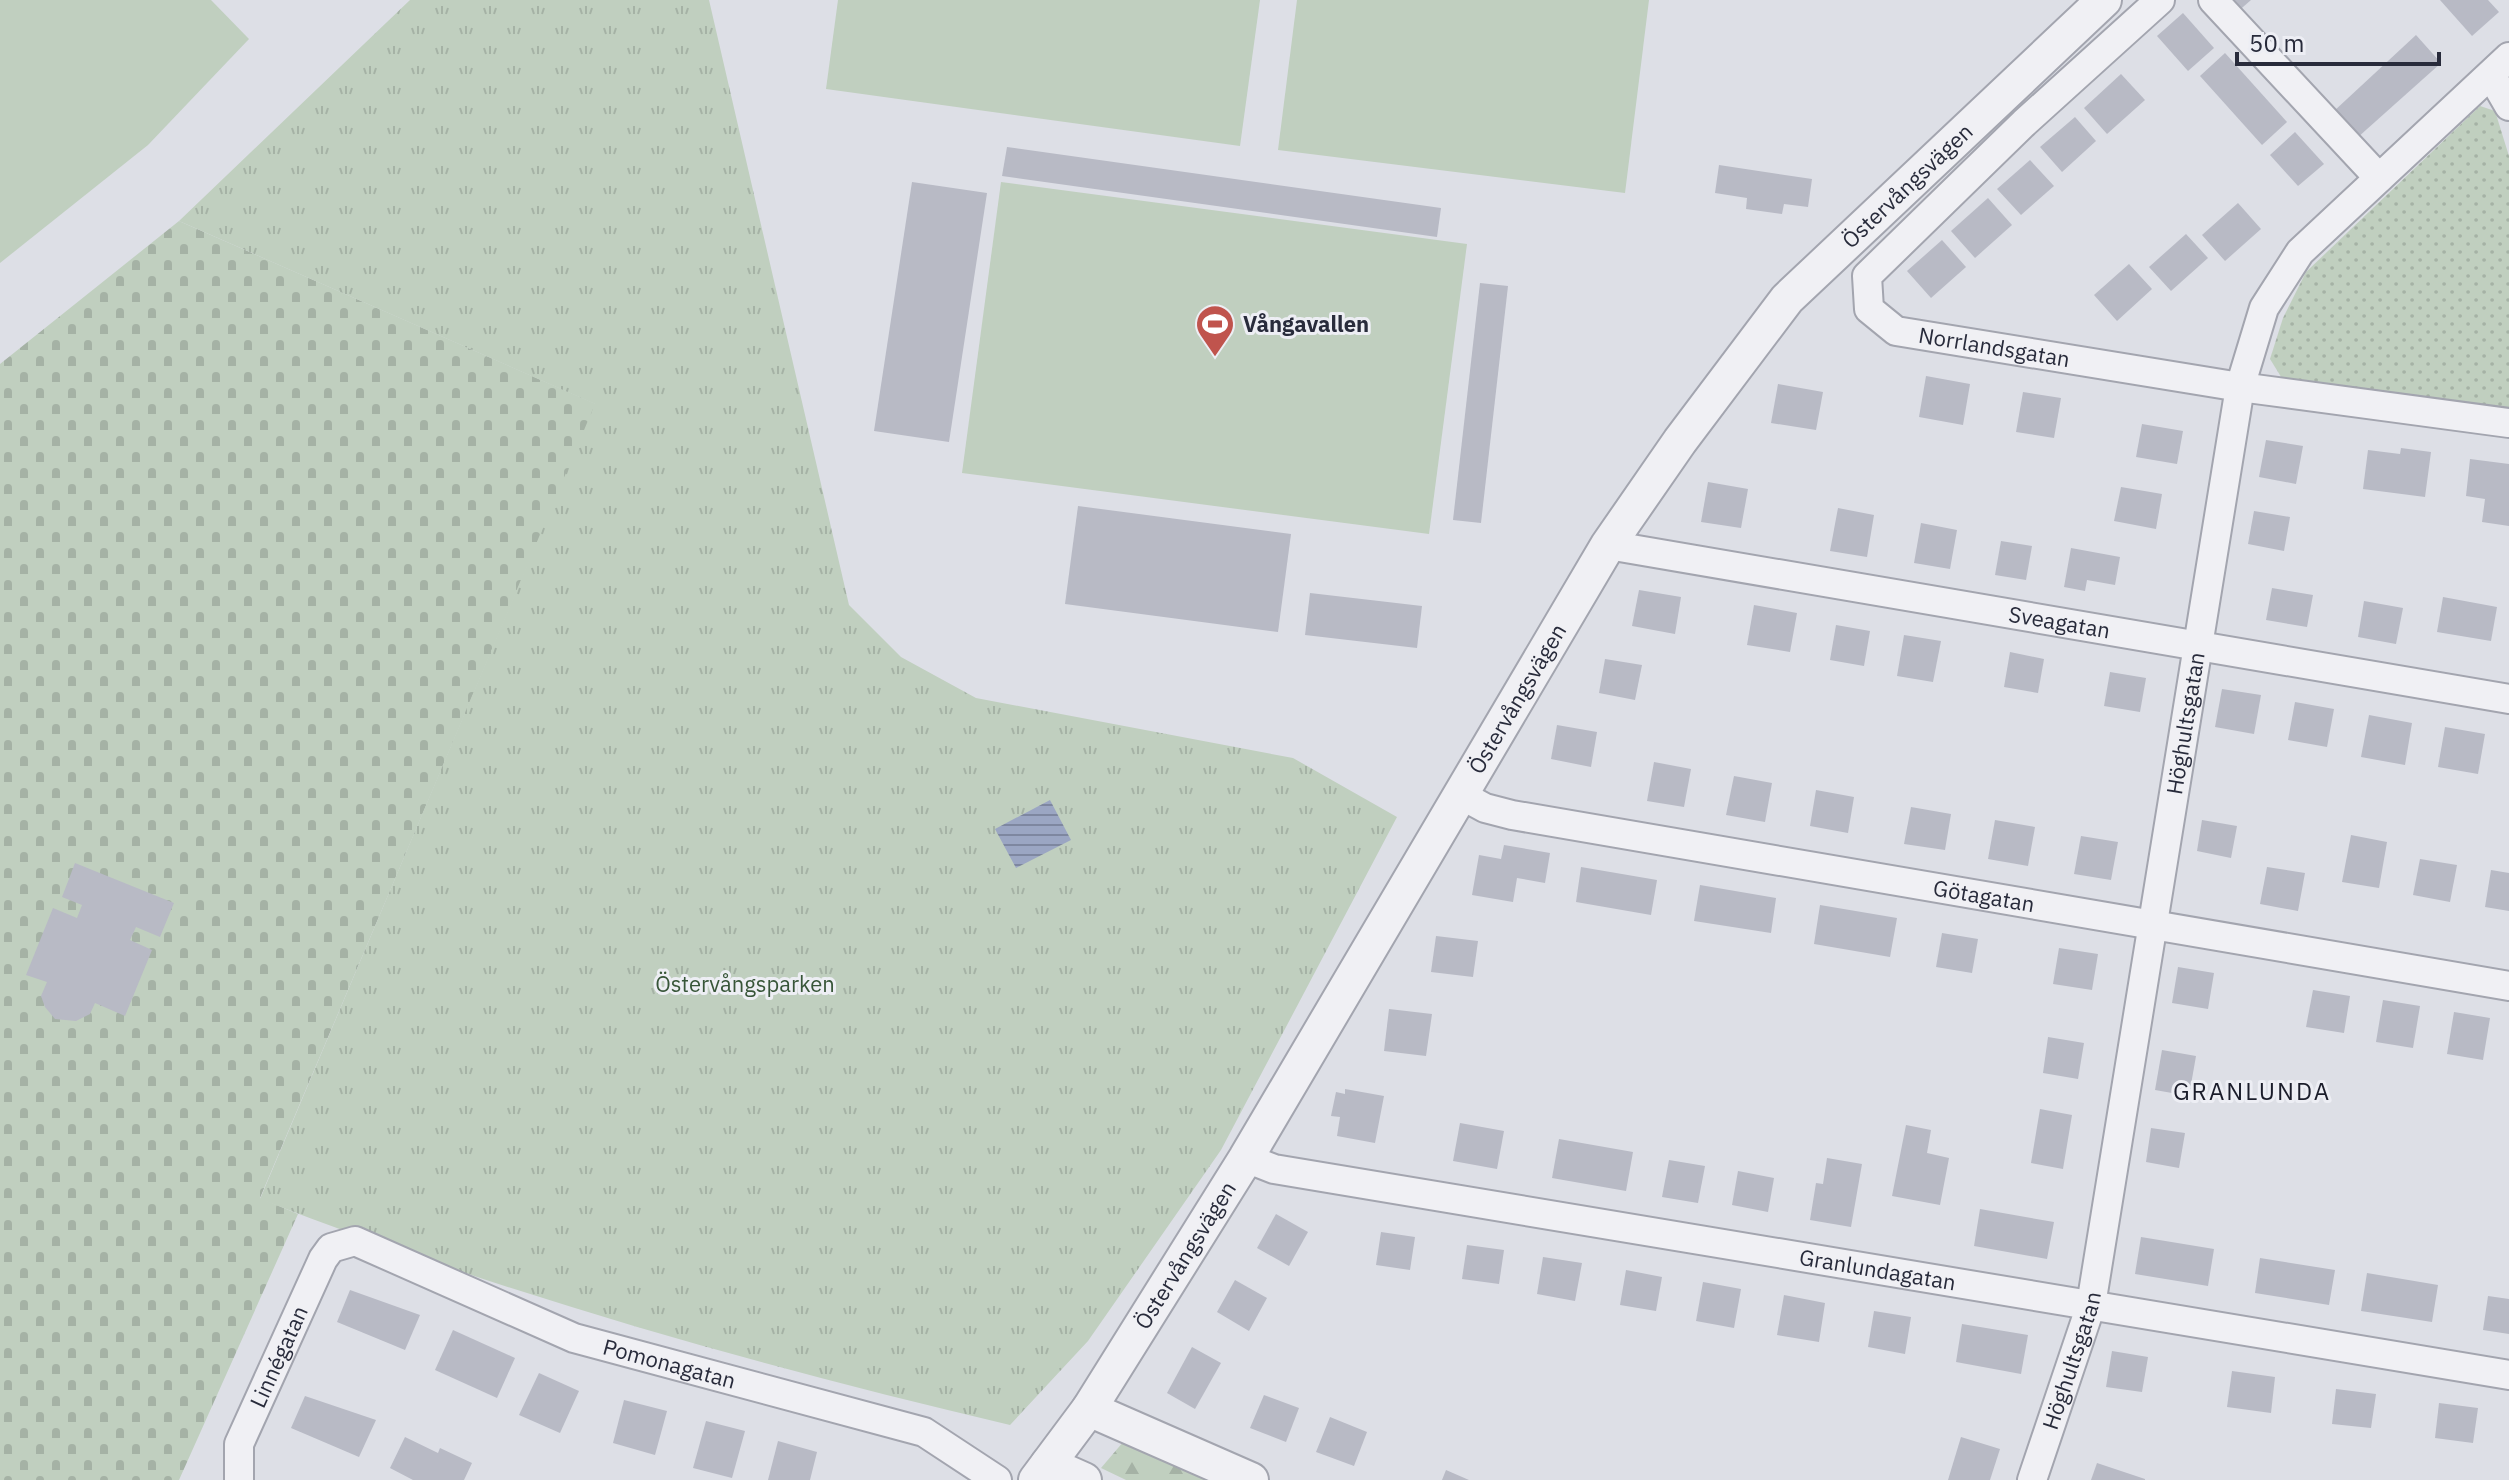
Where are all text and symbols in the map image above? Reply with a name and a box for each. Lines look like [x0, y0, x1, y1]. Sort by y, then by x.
scale bar [2237, 16, 2439, 66]
text: 50 m [2249, 27, 2304, 59]
street label: Östervångsvägen [1835, 117, 1978, 254]
sports icon: Vångavallen [1194, 303, 1236, 358]
place label: Vångavallen [1243, 309, 1369, 338]
street label: Norrlandsgatan [1917, 320, 2072, 373]
street label: Sveagatan [2007, 599, 2113, 645]
street label: Östervångsvägen [1461, 618, 1572, 779]
street label: Höghultsgatan [2159, 650, 2211, 797]
street label: Götagatan [1931, 873, 2037, 918]
park label: Östervångsparken [655, 969, 835, 998]
district label: GRANLUNDA [2173, 1075, 2331, 1107]
street label: Östervångsvägen [1128, 1175, 1242, 1335]
street label: Granlundagatan [1797, 1242, 1958, 1297]
street label: Höghultsgatan [2035, 1289, 2107, 1433]
street label: Linnégatan [243, 1301, 314, 1412]
street label: Pomonagatan [600, 1331, 739, 1395]

